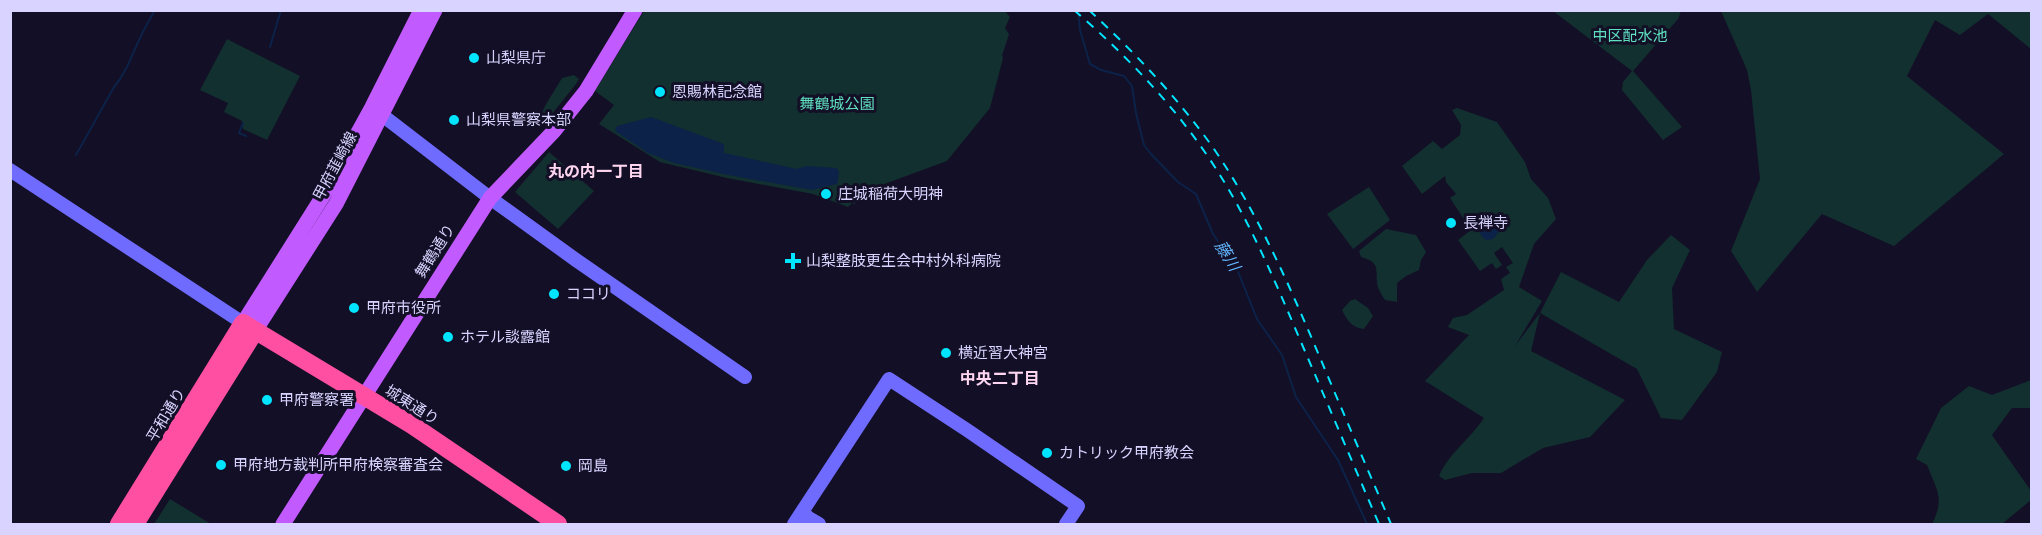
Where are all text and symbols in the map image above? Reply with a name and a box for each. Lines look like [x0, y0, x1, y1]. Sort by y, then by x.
park label: 中区配水池 [1592, 26, 1668, 46]
place label: 山梨県庁 [486, 48, 546, 68]
marker: 山梨県庁 [467, 51, 481, 65]
place label: 恩賜林記念館 [672, 82, 762, 102]
marker: 恩賜林記念館 [653, 85, 667, 99]
park label: 舞鶴城公園 [799, 94, 875, 114]
place label: 山梨県警察本部 [466, 110, 571, 130]
marker: 山梨県警察本部 [447, 113, 461, 127]
street label: 甲府韮崎線 [309, 128, 361, 204]
district label: 丸の内一丁目 [548, 161, 644, 183]
place label: 庄城稲荷大明神 [838, 184, 943, 204]
marker: 庄城稲荷大明神 [819, 187, 833, 201]
place label: 長禅寺 [1463, 213, 1508, 233]
marker: 長禅寺 [1444, 216, 1458, 230]
street label: 舞鶴通り [411, 220, 459, 282]
water label: 藤川 [1209, 237, 1246, 277]
place label: 山梨整肢更生会中村外科病院 [806, 251, 1001, 271]
marker: 山梨整肢更生会中村外科病院 [784, 252, 802, 270]
place label: ココリ [566, 284, 611, 304]
marker: ココリ [547, 287, 561, 301]
place label: 甲府市役所 [366, 298, 441, 318]
marker: 甲府市役所 [347, 301, 361, 315]
place label: ホテル談露館 [460, 327, 550, 347]
marker: ホテル談露館 [441, 330, 455, 344]
place label: 横近習大神宮 [958, 343, 1048, 363]
marker: 横近習大神宮 [939, 346, 953, 360]
district label: 中央二丁目 [960, 368, 1040, 390]
street label: 城東通り [381, 381, 443, 429]
street label: 平和通り [142, 384, 190, 446]
place label: 甲府警察署 [279, 390, 354, 410]
marker: 甲府警察署 [260, 393, 274, 407]
place label: カトリック甲府教会 [1059, 443, 1194, 463]
marker: カトリック甲府教会 [1040, 446, 1054, 460]
place label: 甲府地方裁判所甲府検察審査会 [233, 455, 443, 475]
place label: 岡島 [578, 456, 608, 476]
marker: 甲府地方裁判所甲府検察審査会 [214, 458, 228, 472]
marker: 岡島 [559, 459, 573, 473]

